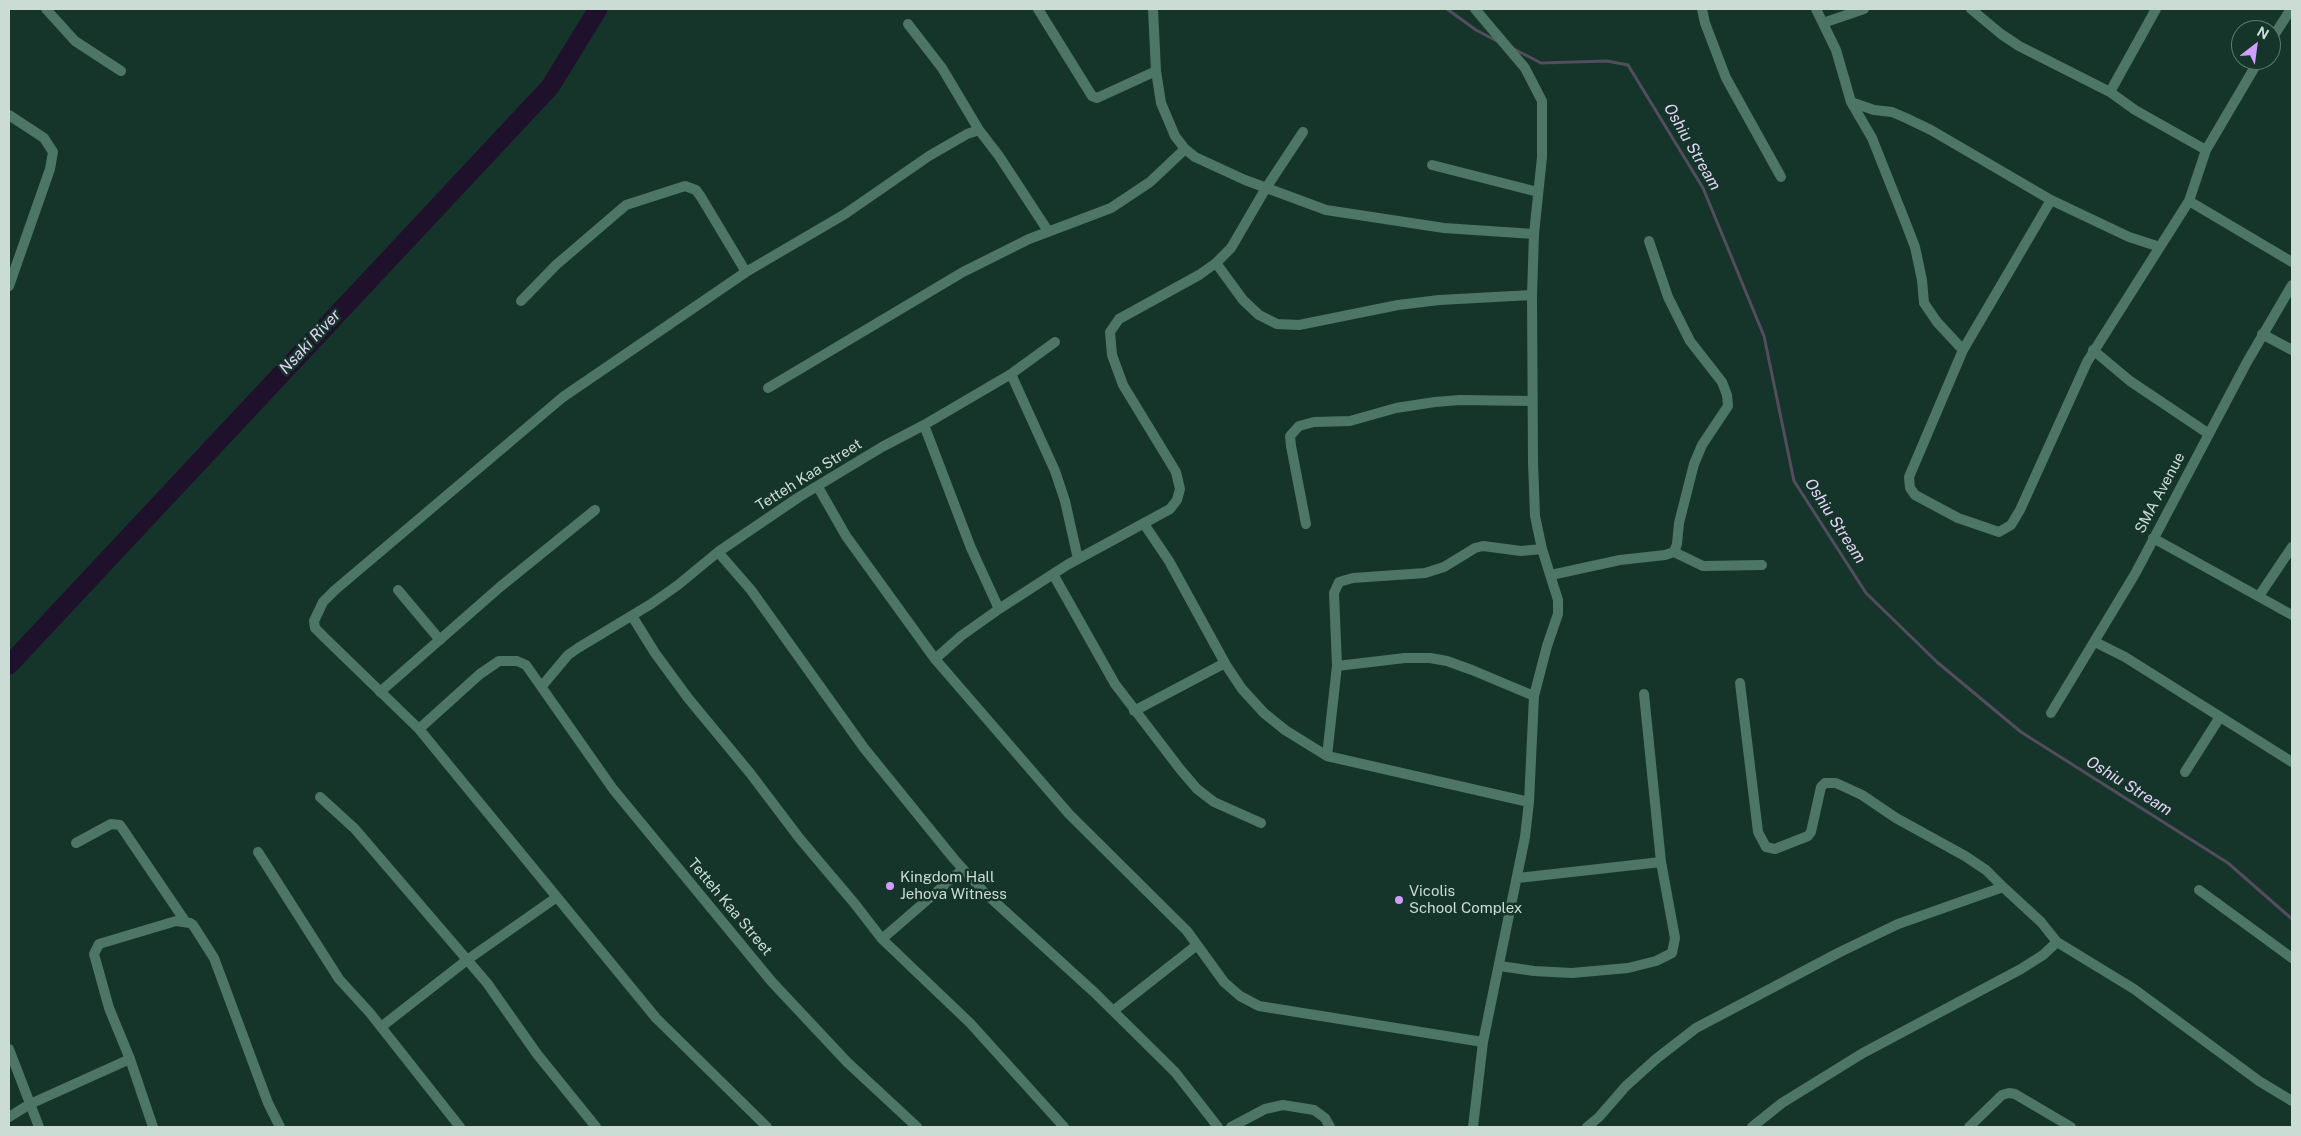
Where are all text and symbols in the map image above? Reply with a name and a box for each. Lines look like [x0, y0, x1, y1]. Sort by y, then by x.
north arrow [2231, 20, 2281, 70]
text: N [2254, 23, 2272, 43]
water label: Oshiu Stream [1659, 100, 1725, 194]
water label: Nsaki River [275, 306, 345, 378]
street label: Tetteh Kaa Street [753, 435, 865, 515]
street label: SMA Avenue [2131, 449, 2189, 537]
water label: Oshiu Stream [1800, 475, 1870, 567]
water label: Oshiu Stream [2083, 752, 2175, 820]
street label: Tetteh Kaa Street [684, 855, 776, 959]
place label: Kingdom Hall Jehova Witness [900, 868, 1007, 903]
marker: Kingdom Hall Jehova Witness [884, 880, 896, 892]
place label: Vicolis School Complex [1409, 882, 1522, 917]
marker: Vicolis School Complex [1393, 894, 1405, 906]

